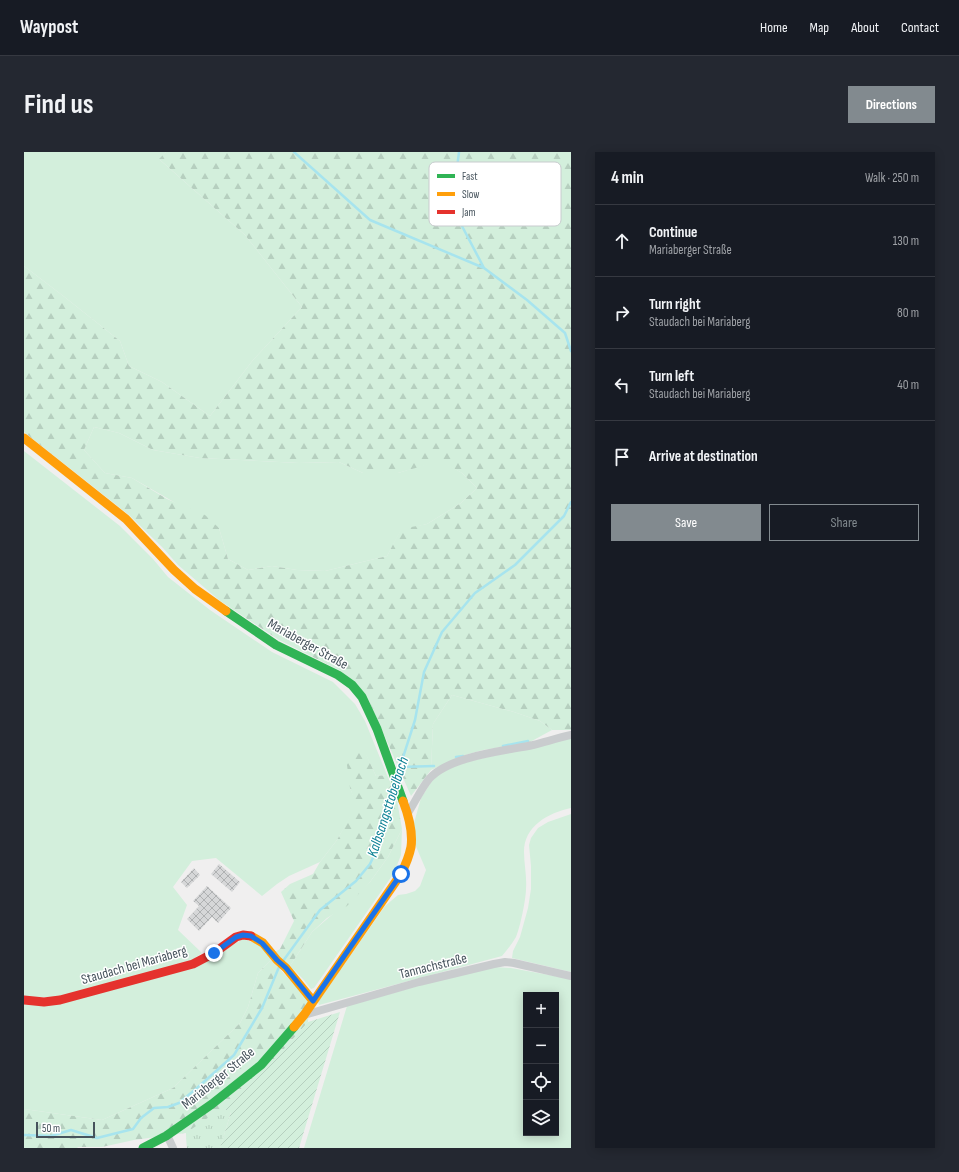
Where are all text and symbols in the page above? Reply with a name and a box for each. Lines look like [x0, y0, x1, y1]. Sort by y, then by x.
text: Waypost [20, 16, 78, 39]
text: Home [760, 19, 788, 36]
text: Map [810, 19, 829, 36]
text: About [851, 19, 879, 36]
text: Contact [901, 19, 939, 36]
button: Directions [848, 86, 935, 123]
text: Find us [24, 88, 93, 121]
legend [429, 162, 561, 226]
text: 4 min [611, 168, 644, 188]
text: Fast [462, 170, 478, 183]
text: Walk · 250 m [865, 170, 919, 186]
text: Slow [462, 188, 479, 201]
text: Jam [461, 206, 476, 219]
text: Continue [649, 223, 698, 242]
icon: ahead [611, 230, 633, 252]
text: 130 m [893, 233, 919, 249]
text: Mariaberger Straße [649, 242, 732, 258]
text: Turn right [649, 295, 701, 314]
icon: right [611, 302, 633, 324]
text: 80 m [897, 305, 919, 321]
text: Staudach bei Mariaberg [649, 314, 750, 330]
text: Turn left [649, 367, 694, 386]
icon: left [611, 374, 633, 396]
text: 40 m [897, 377, 919, 393]
text: Staudach bei Mariaberg [649, 386, 750, 402]
icon: arrive [611, 446, 633, 468]
text: Arrive at destination [649, 447, 758, 466]
button: Save [611, 504, 761, 541]
button: Share [769, 504, 919, 541]
street label: Mariaberger Straße [265, 615, 351, 673]
water label: Kalbsangsttobelbach [363, 755, 413, 859]
route start [392, 865, 410, 883]
street label: Staudach bei Mariaberg [79, 942, 189, 988]
route end [205, 944, 223, 962]
street label: Tannachstraße [397, 949, 469, 983]
map controls [523, 992, 559, 1136]
button: + [523, 992, 559, 1028]
button: − [523, 1028, 559, 1064]
street label: Mariaberger Straße [178, 1043, 258, 1113]
button: locate [523, 1064, 559, 1100]
button: layers [523, 1100, 559, 1136]
scale bar [36, 1120, 95, 1139]
text: 50 m [42, 1122, 60, 1135]

